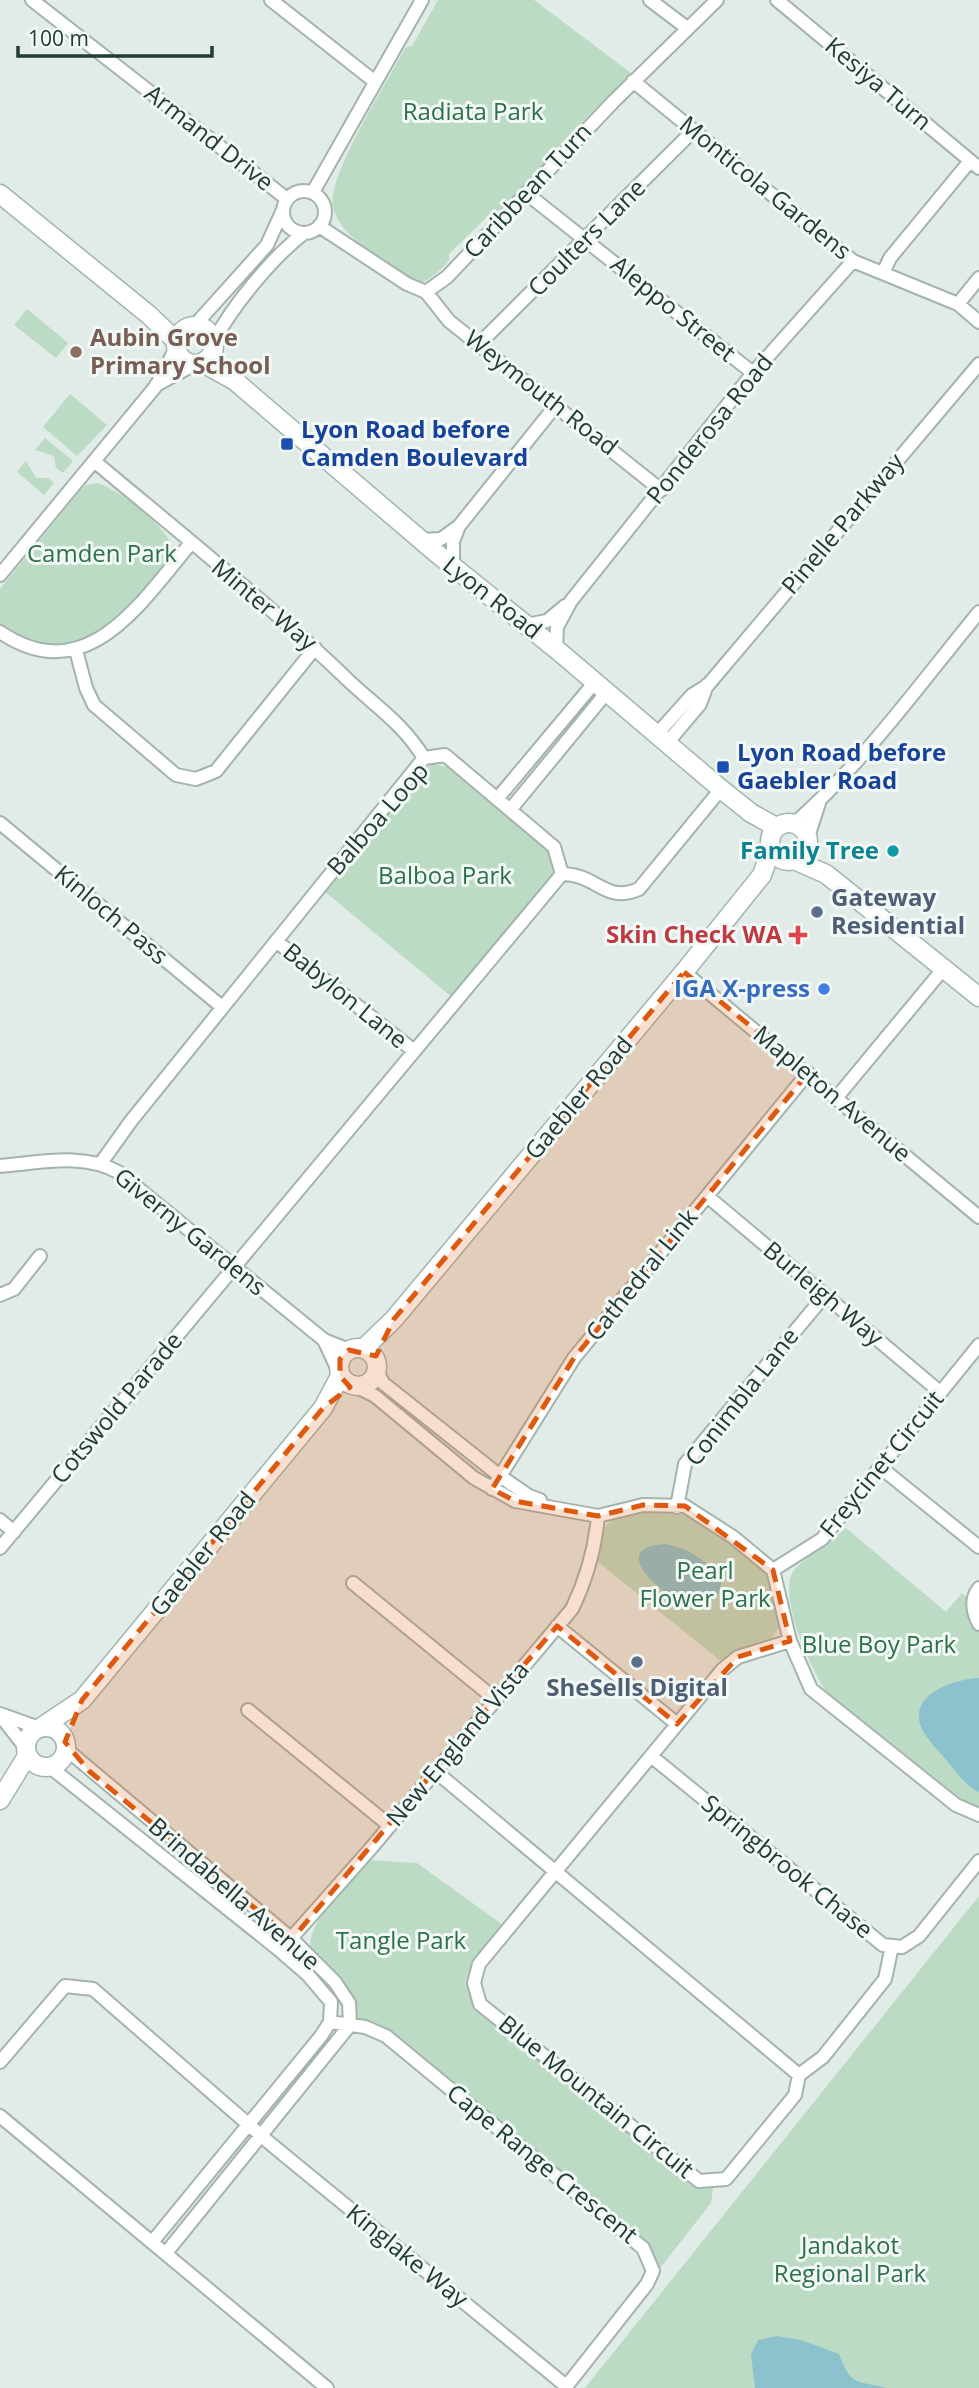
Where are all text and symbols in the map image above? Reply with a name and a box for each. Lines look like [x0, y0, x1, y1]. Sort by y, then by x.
scale bar [18, 14, 212, 58]
text: 100 m [28, 24, 89, 52]
street label: Kesiya Turn [819, 29, 939, 137]
street label: Armand Drive [139, 76, 281, 198]
park label: Radiata Park [403, 94, 544, 127]
street label: Monticola Gardens [673, 107, 859, 266]
street label: Caribbean Turn [456, 115, 598, 265]
street label: Coulters Lane [520, 171, 652, 303]
street label: Aleppo Street [605, 247, 743, 368]
place label: Aubin Grove Primary School [90, 320, 271, 381]
street label: Weymouth Road [459, 322, 625, 462]
marker: Aubin Grove Primary School [68, 344, 84, 360]
street label: Ponderosa Road [638, 346, 780, 510]
place label: Lyon Road before Camden Boulevard [301, 412, 528, 473]
marker: Lyon Road before Camden Boulevard [279, 436, 295, 452]
street label: Pinelle Parkway [773, 445, 911, 601]
park label: Camden Park [27, 536, 177, 569]
street label: Lyon Road [437, 548, 549, 646]
street label: Minter Way [205, 550, 325, 658]
place label: Lyon Road before Gaebler Road [737, 735, 946, 796]
street label: Balboa Loop [319, 754, 435, 882]
marker: Lyon Road before Gaebler Road [715, 759, 731, 775]
place label: Family Tree [740, 833, 879, 866]
marker: Family Tree [885, 843, 901, 859]
street label: Kinloch Pass [48, 857, 176, 971]
park label: Balboa Park [378, 858, 512, 891]
place label: Gateway Residential [831, 880, 965, 941]
marker: Gateway Residential [809, 904, 825, 920]
place label: Skin Check WA [606, 917, 782, 950]
marker: Skin Check WA [788, 925, 808, 945]
street label: Babylon Lane [277, 934, 415, 1055]
place label: IGA X-press [674, 971, 810, 1004]
marker: IGA X-press [816, 981, 832, 997]
street label: Mapleton Avenue [747, 1017, 919, 1169]
street label: Gaebler Road [516, 1028, 639, 1166]
street label: Giverny Gardens [108, 1159, 274, 1302]
street label: Cathedral Link [577, 1201, 705, 1347]
street label: Burleigh Way [757, 1233, 892, 1353]
street label: Conimbla Lane [676, 1320, 805, 1472]
street label: Cotswold Parade [43, 1324, 189, 1490]
street label: Freycinet Circuit [811, 1383, 950, 1543]
street label: Gaebler Road [141, 1484, 262, 1622]
park label: Pearl Flower Park [639, 1553, 771, 1614]
park label: Blue Boy Park [802, 1627, 957, 1660]
street label: New England Vista [378, 1653, 536, 1833]
marker: SheSells Digital [629, 1654, 645, 1670]
place label: SheSells Digital [546, 1670, 728, 1703]
street label: Springbrook Chase [695, 1786, 881, 1945]
street label: Brindabella Avenue [142, 1809, 328, 1977]
park label: Tangle Park [336, 1923, 467, 1956]
street label: Blue Mountain Circuit [492, 2007, 701, 2185]
street label: Cape Range Crescent [441, 2076, 645, 2250]
street label: Kinglake Way [340, 2196, 476, 2315]
park label: Jandakot Regional Park [774, 2228, 927, 2289]

